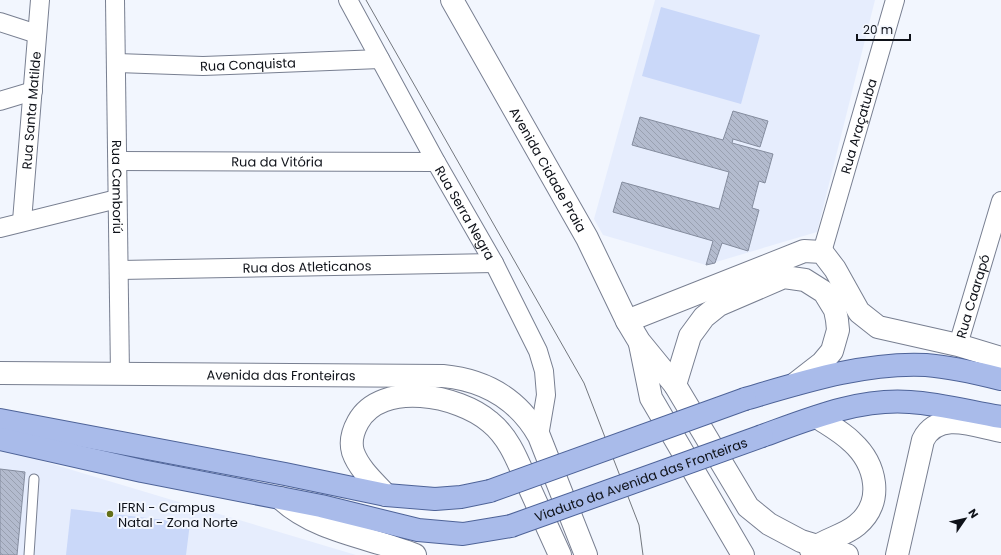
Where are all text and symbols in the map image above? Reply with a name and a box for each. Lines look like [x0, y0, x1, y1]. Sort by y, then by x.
scale bar [857, 16, 910, 42]
text: 20 m [863, 21, 893, 38]
street label: Rua Santa Matilde [17, 51, 45, 170]
street label: Rua Conquista [200, 53, 296, 76]
street label: Rua Araçatuba [836, 76, 881, 176]
street label: Avenida Cidade Praia [505, 104, 591, 236]
street label: Rua Camboriú [107, 140, 128, 234]
street label: Rua da Vitória [231, 152, 323, 171]
street label: Rua Serra Negra [431, 162, 500, 263]
street label: Rua Caarapó [951, 252, 994, 341]
street label: Rua dos Atleticanos [242, 256, 372, 277]
street label: Avenida das Fronteiras [206, 365, 356, 385]
street label: Viaduto da Avenida das Fronteiras [532, 432, 750, 526]
place label: IFRN - Campus Natal - Zona Norte [118, 498, 238, 532]
north arrow [945, 499, 985, 539]
text: N [964, 506, 982, 521]
marker: IFRN - Campus Natal - Zona Norte [105, 509, 115, 519]

